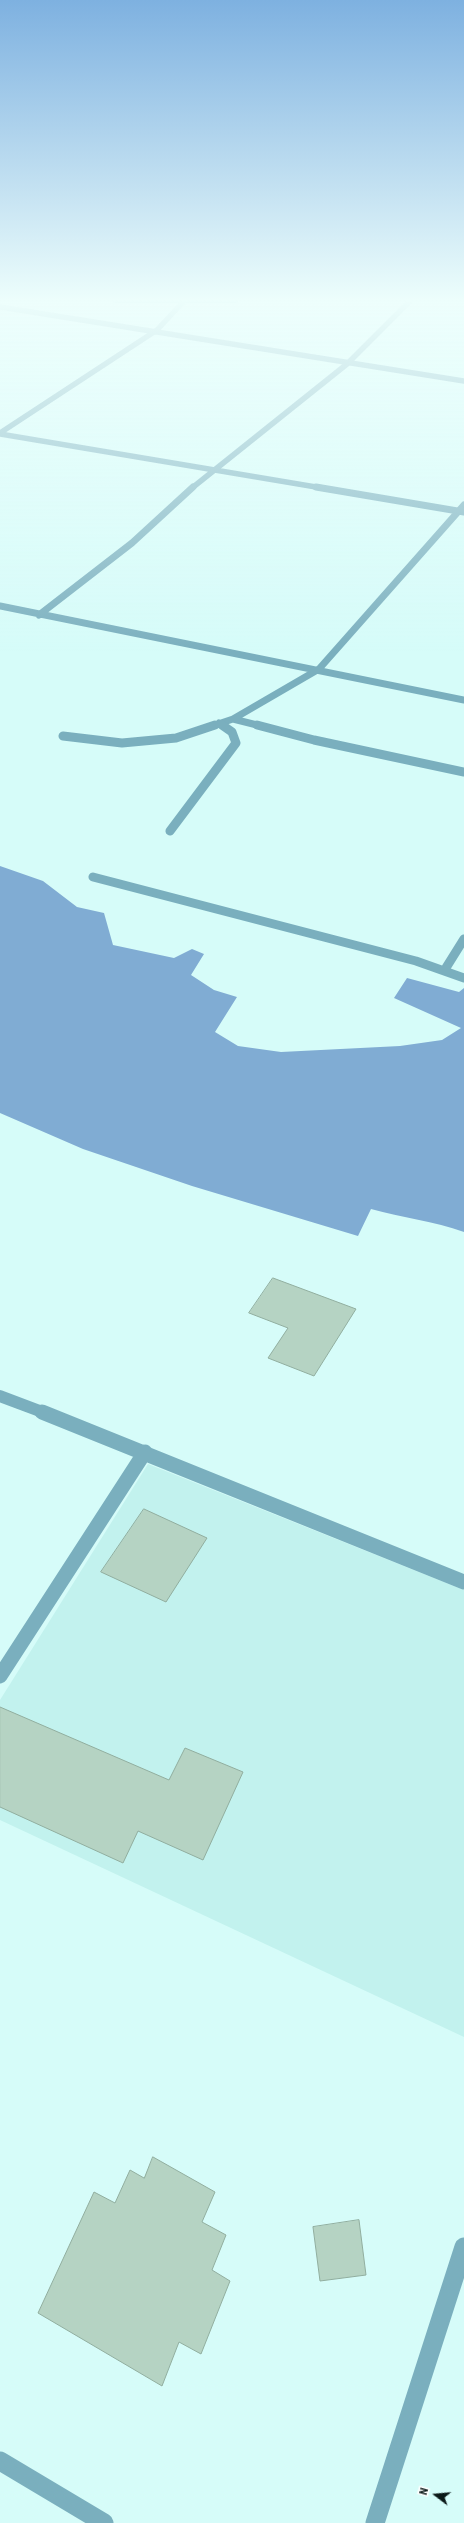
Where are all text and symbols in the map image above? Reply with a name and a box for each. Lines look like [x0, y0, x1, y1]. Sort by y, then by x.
north arrow [416, 2475, 456, 2515]
text: N [417, 2487, 431, 2497]

